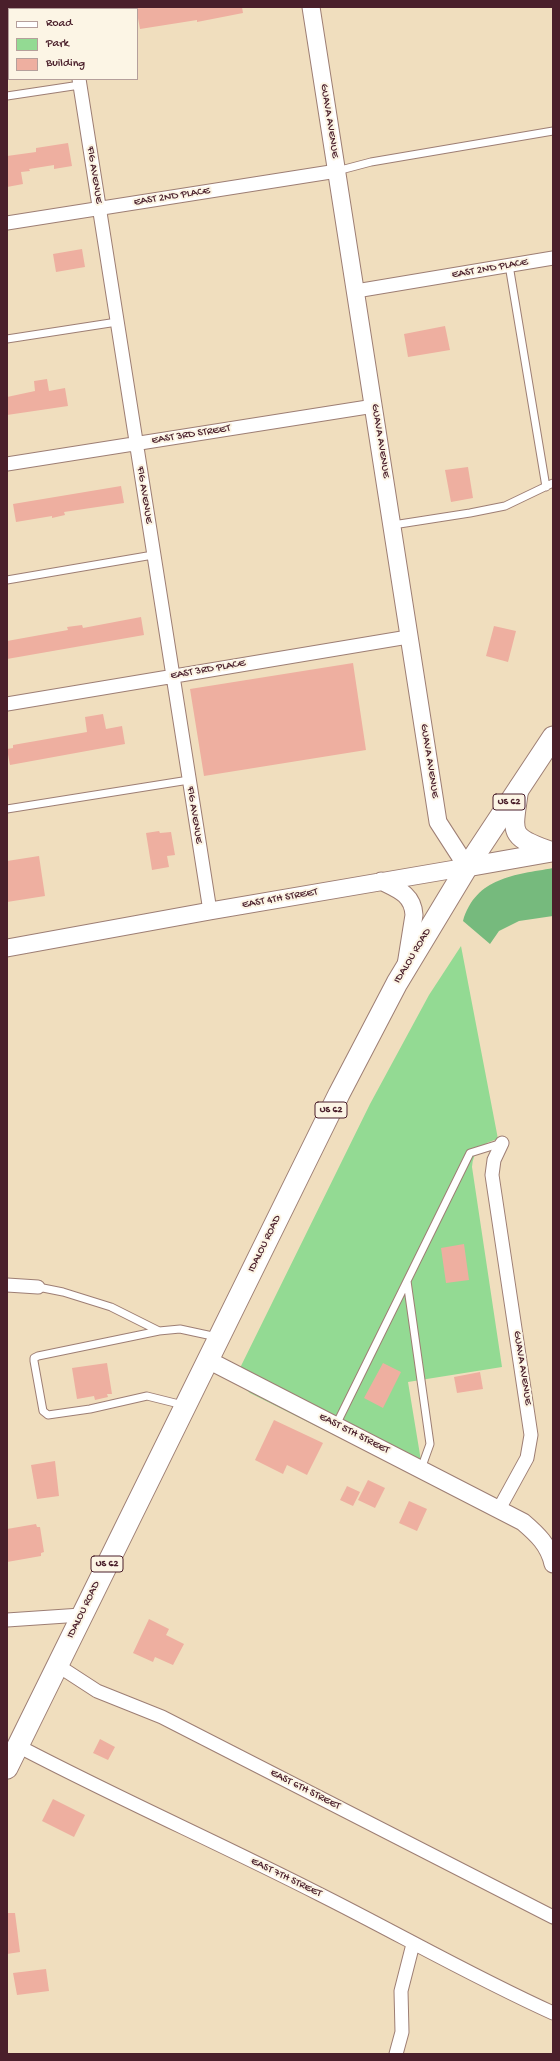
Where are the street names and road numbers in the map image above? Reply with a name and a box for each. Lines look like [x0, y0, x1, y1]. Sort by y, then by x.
street label: GUAVA AVENUE [317, 83, 341, 159]
street label: FIG AVENUE [83, 145, 105, 205]
street label: EAST 2ND PLACE [133, 184, 211, 210]
street label: EAST 2ND PLACE [451, 256, 529, 282]
street label: GUAVA AVENUE [368, 403, 392, 479]
street label: EAST 3RD STREET [151, 422, 231, 448]
street label: FIG AVENUE [133, 465, 155, 525]
street label: EAST 3RD PLACE [169, 657, 247, 683]
street label: GUAVA AVENUE [417, 723, 441, 799]
street label: FIG AVENUE [183, 785, 205, 845]
road number: US 62 [493, 794, 525, 810]
street label: EAST 4TH STREET [241, 886, 319, 912]
street label: IDALOU ROAD [391, 926, 435, 986]
road number: US 62 [315, 1102, 347, 1118]
street label: IDALOU ROAD [245, 1213, 285, 1275]
street label: GUAVA AVENUE [510, 1330, 534, 1406]
street label: EAST 5TH STREET [317, 1411, 391, 1457]
road number: US 62 [91, 1556, 123, 1572]
street label: IDALOU ROAD [64, 1579, 104, 1641]
street label: EAST 6TH STREET [268, 1767, 342, 1813]
street label: EAST 7TH STREET [248, 1855, 324, 1901]

